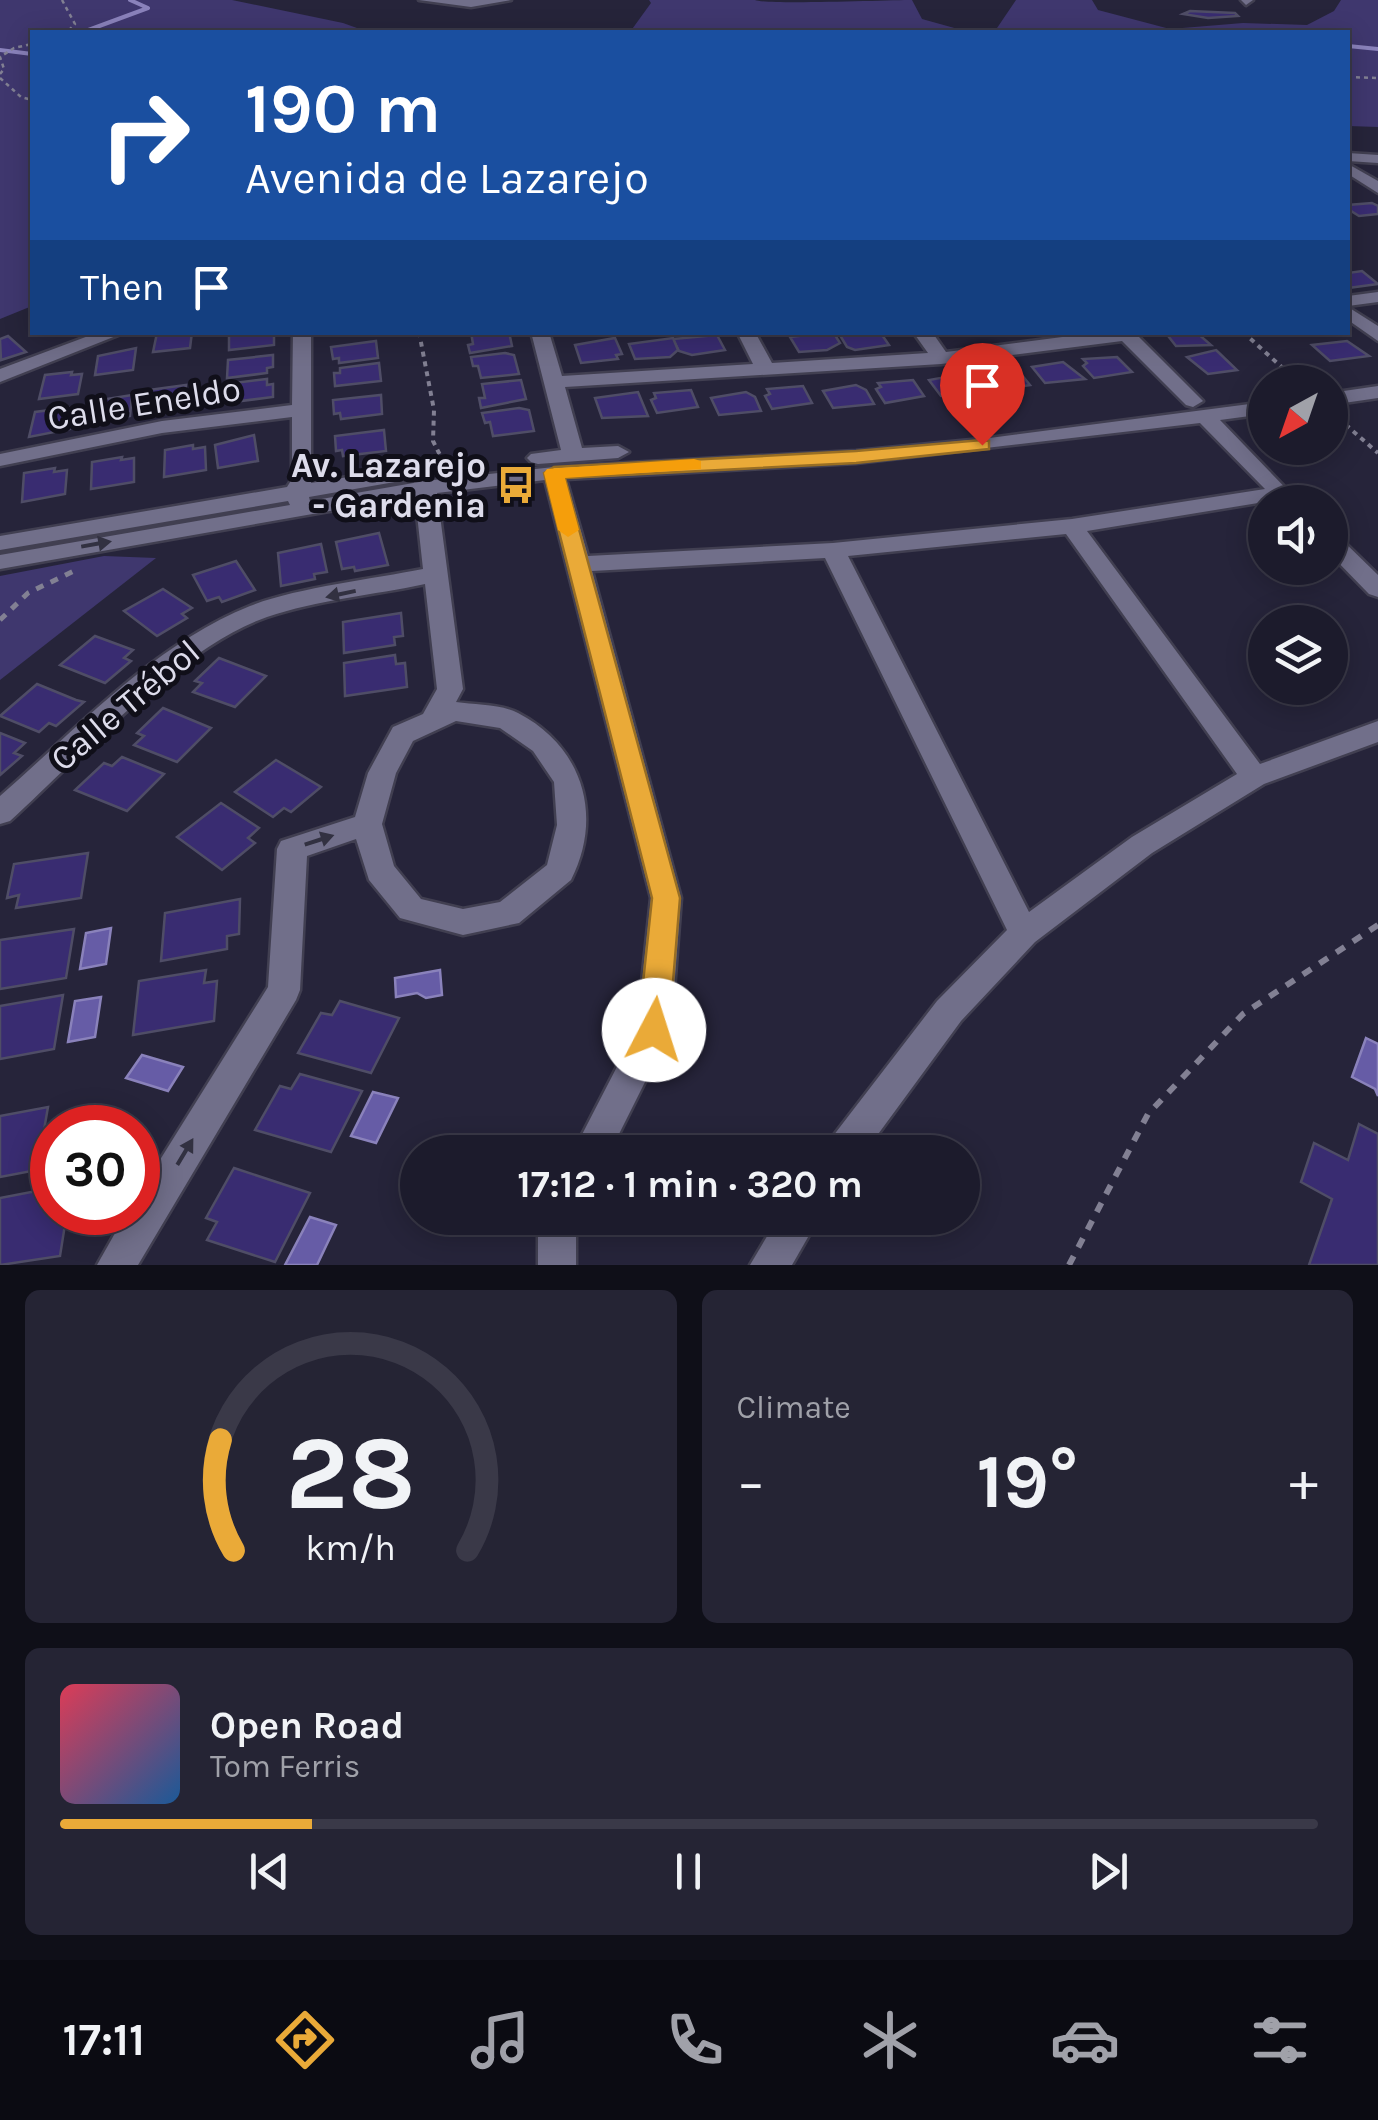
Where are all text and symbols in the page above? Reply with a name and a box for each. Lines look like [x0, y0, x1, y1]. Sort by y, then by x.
text: 190 m [245, 68, 441, 150]
icon: right [80, 70, 210, 200]
text: Avenida de Lazarejo [245, 152, 649, 204]
icon: arrive [184, 260, 239, 315]
text: Then [80, 265, 164, 310]
pin [940, 343, 1025, 446]
icon: arrive [955, 358, 1010, 413]
north arrow [1248, 365, 1348, 465]
map controls [1248, 365, 1348, 705]
street label: Calle Eneldo [45, 368, 244, 439]
place label: Av. Lazarejo - Gardenia [291, 445, 486, 526]
bus stop icon: Av. Lazarejo - Gardenia [495, 464, 537, 506]
button: sound [1248, 485, 1348, 585]
one-way arrow [81, 536, 112, 551]
one-way arrow [325, 586, 356, 602]
button: layers [1248, 605, 1348, 705]
street label: Calle Trébol [42, 631, 208, 780]
one-way arrow [304, 831, 334, 846]
position arrow [602, 978, 706, 1082]
speed limit sign: 30 [30, 1105, 160, 1235]
one-way arrow [176, 1138, 193, 1166]
text: 17:12 · 1 min · 320 m [517, 1162, 863, 1207]
text: Climate [737, 1389, 851, 1426]
text: 28 [286, 1413, 416, 1534]
text: 19° [976, 1438, 1078, 1526]
text: − [737, 1450, 765, 1514]
text: + [1289, 1450, 1318, 1514]
text: km/h [305, 1527, 396, 1569]
text: Open Road [210, 1703, 404, 1748]
text: Tom Ferris [210, 1748, 360, 1785]
icon: previous [242, 1844, 297, 1899]
icon: pause [661, 1844, 716, 1899]
icon: next [1081, 1844, 1136, 1899]
icon: directions [270, 2005, 340, 2075]
icon: music [465, 2005, 535, 2075]
icon: phone [660, 2005, 730, 2075]
icon: climate [855, 2005, 925, 2075]
icon: car [1050, 2005, 1120, 2075]
icon: filters [1245, 2005, 1315, 2075]
text: 17:11 [63, 2014, 145, 2066]

